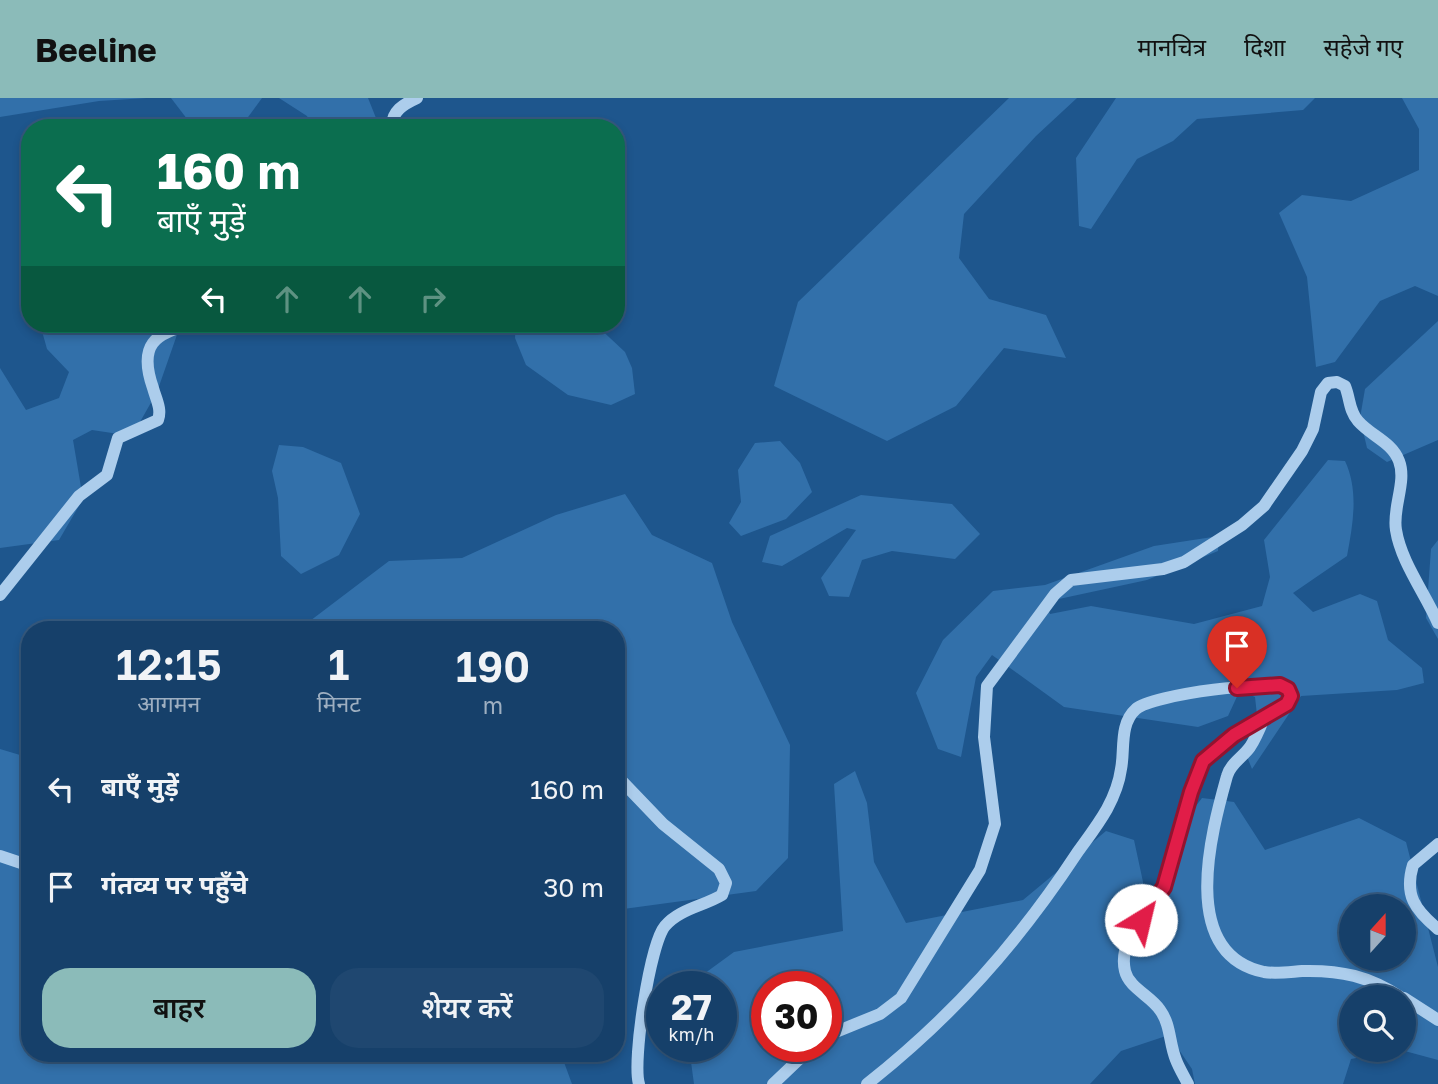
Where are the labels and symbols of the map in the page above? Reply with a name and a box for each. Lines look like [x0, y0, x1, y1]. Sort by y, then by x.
pin [1207, 616, 1267, 688]
position arrow [1104, 883, 1178, 957]
north arrow [1339, 894, 1416, 971]
speed limit sign: 30 [751, 971, 842, 1062]

